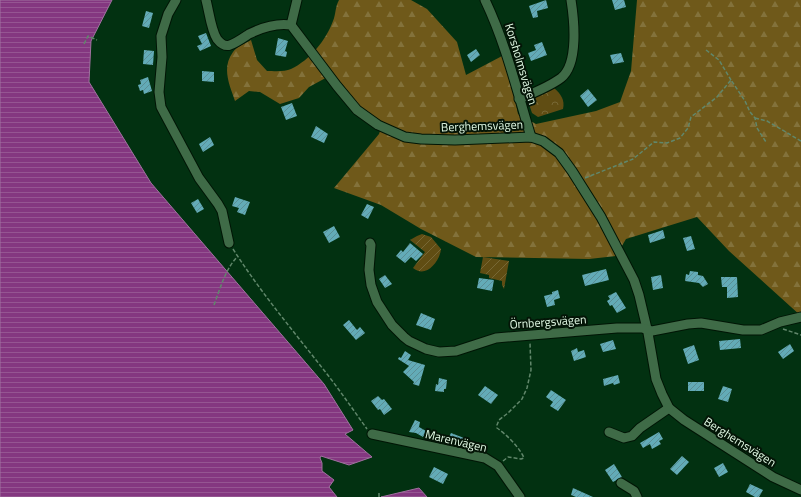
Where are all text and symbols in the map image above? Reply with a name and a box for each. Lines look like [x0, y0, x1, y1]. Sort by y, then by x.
street label: Korsholmsvägen [500, 21, 543, 107]
street label: Berghemsvägen [441, 115, 523, 136]
street label: Örnbergsvägen [509, 309, 587, 334]
street label: Berghemsvägen [700, 412, 780, 471]
street label: Marenvägen [423, 424, 489, 457]

